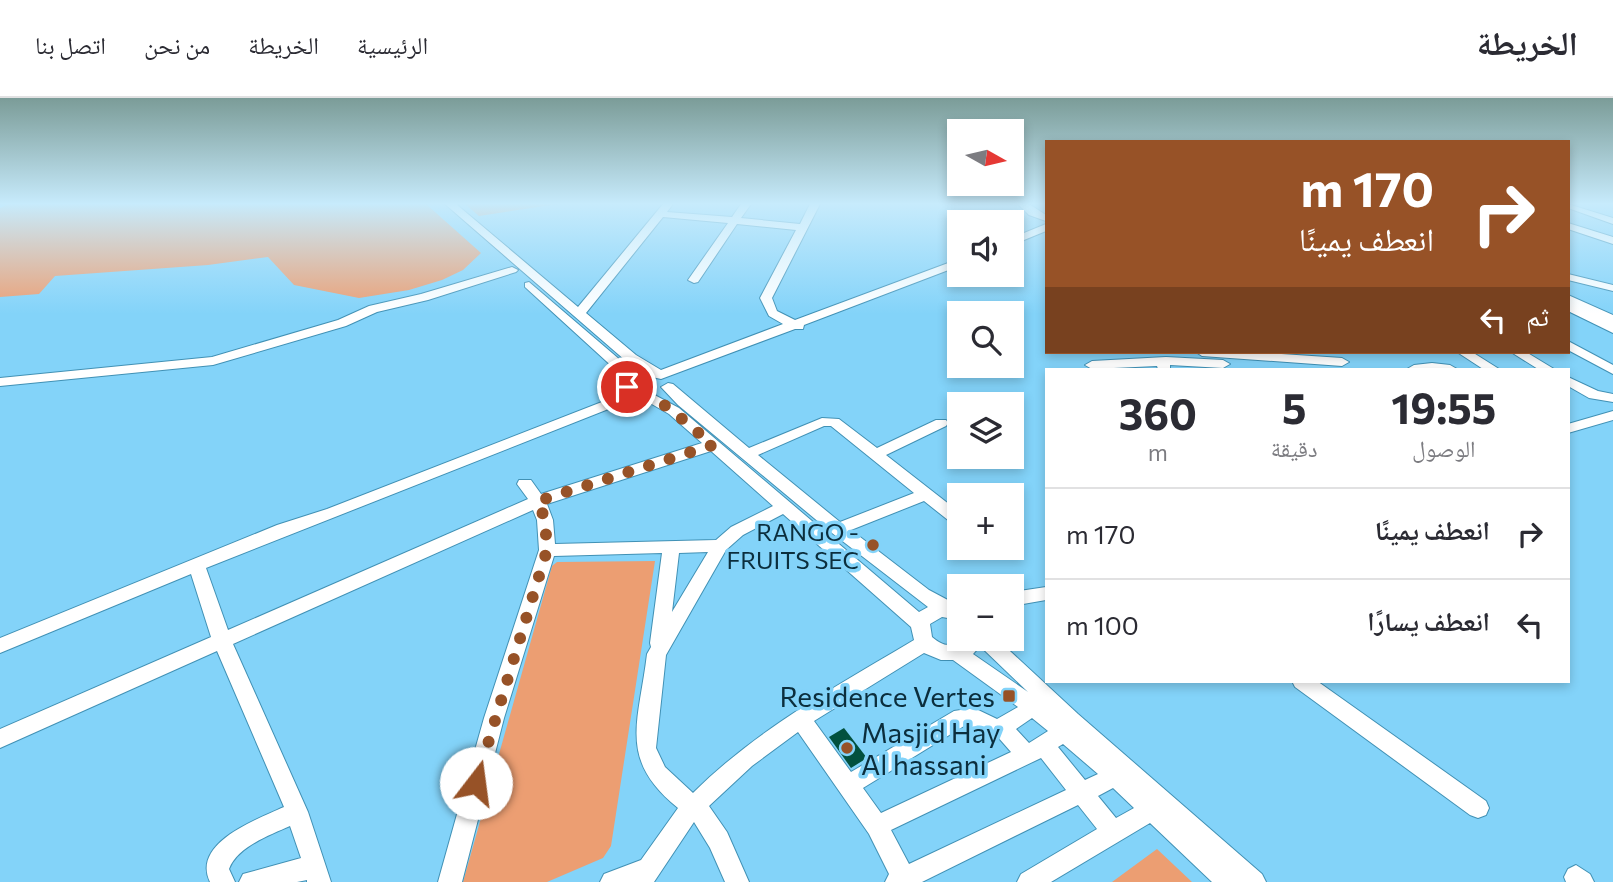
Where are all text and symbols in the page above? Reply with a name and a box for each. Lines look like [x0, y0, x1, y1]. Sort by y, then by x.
text: الخريطة [1477, 21, 1578, 62]
text: اتصل بنا [35, 30, 106, 59]
text: من نحن [144, 30, 210, 59]
text: الخريطة [248, 30, 319, 59]
text: الرئيسية [357, 30, 428, 59]
north arrow [947, 119, 1024, 196]
map controls [947, 119, 1024, 651]
text: 170 m [1301, 157, 1434, 217]
icon: right [1458, 168, 1549, 259]
button: sound [947, 210, 1024, 287]
text: انعطف يمينًا [1299, 218, 1434, 258]
text: ثم [1526, 300, 1549, 331]
button: search [947, 301, 1024, 378]
icon: left [1474, 301, 1512, 339]
pin [597, 357, 657, 417]
icon: arrive [608, 368, 646, 406]
text: 5 [1282, 381, 1306, 433]
text: 19:55 [1391, 381, 1496, 433]
text: 360 [1119, 387, 1197, 439]
button: layers [947, 392, 1024, 469]
text: دقيقة [1271, 434, 1318, 462]
text: الوصول [1412, 434, 1476, 462]
text: m [1148, 438, 1168, 466]
button: + [947, 483, 1024, 560]
text: انعطف يمينًا [1375, 514, 1490, 545]
icon: right [1511, 515, 1549, 553]
place label: RANGO - FRUITS SEC [727, 517, 859, 574]
text: 170 m [1066, 518, 1135, 549]
marker: RANGO - FRUITS SEC [865, 537, 881, 553]
button: − [947, 574, 1024, 651]
text: انعطف يسارًا [1367, 605, 1490, 636]
icon: left [1511, 606, 1549, 644]
text: 100 m [1066, 609, 1139, 640]
place label: Residence Vertes [779, 679, 995, 713]
marker: Residence Vertes [1001, 688, 1017, 704]
place label: Masjid Hay Al hassani [861, 715, 1001, 781]
marker: Masjid Hay Al hassani [839, 740, 855, 756]
position arrow [439, 746, 513, 820]

